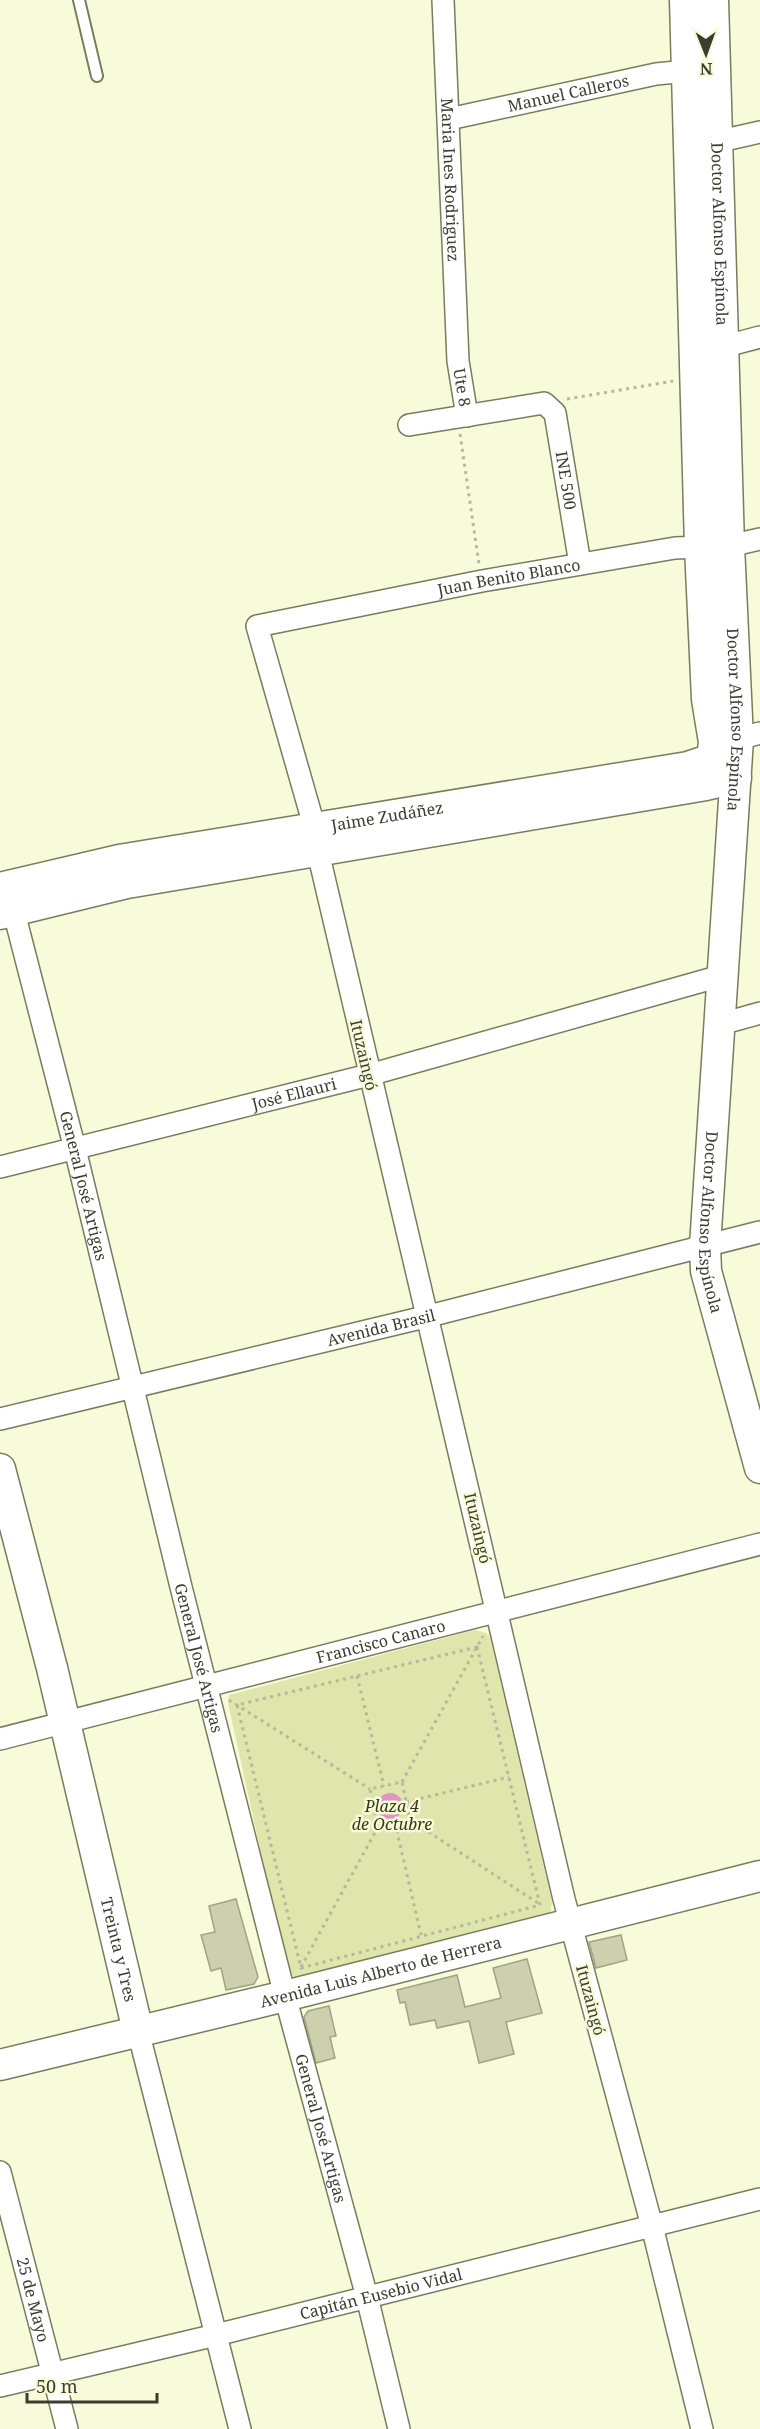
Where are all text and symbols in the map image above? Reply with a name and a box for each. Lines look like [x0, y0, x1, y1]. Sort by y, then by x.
north arrow [676, 24, 736, 84]
text: N [699, 58, 713, 80]
street label: Manuel Calleros [505, 69, 631, 117]
street label: Maria Ines Rodriguez [436, 98, 465, 262]
street label: Doctor Alfonso Espínola [706, 142, 734, 326]
street label: Ute 8 [448, 366, 476, 408]
street label: INE 500 [550, 449, 582, 511]
street label: Juan Benito Blanco [434, 553, 582, 601]
street label: Doctor Alfonso Espínola [722, 627, 749, 812]
street label: Jaime Zudáñez [329, 796, 445, 836]
street label: Ituzaingó [345, 1017, 383, 1093]
street label: José Ellauri [248, 1073, 339, 1115]
street label: General José Artigas [55, 1108, 113, 1263]
street label: Doctor Alfonso Espínola [694, 1130, 728, 1316]
street label: Avenida Brasil [325, 1304, 438, 1351]
street label: Ituzaingó [459, 1490, 497, 1566]
street label: General José Artigas [169, 1581, 229, 1735]
street label: Francisco Canaro [314, 1614, 448, 1668]
park label: Plaza 4 de Octubre [352, 1795, 432, 1835]
street label: Treinta y Tres [96, 1895, 142, 2004]
street label: Avenida Luis Alberto de Herrera [258, 1931, 504, 2013]
street label: Ituzaingó [571, 1962, 611, 2038]
street label: General José Artigas [290, 2051, 352, 2205]
street label: 25 de Mayo [12, 2255, 55, 2344]
street label: Capitán Eusebio Vidal [297, 2263, 465, 2325]
scale bar [27, 2366, 158, 2404]
text: 50 m [36, 2374, 78, 2398]

